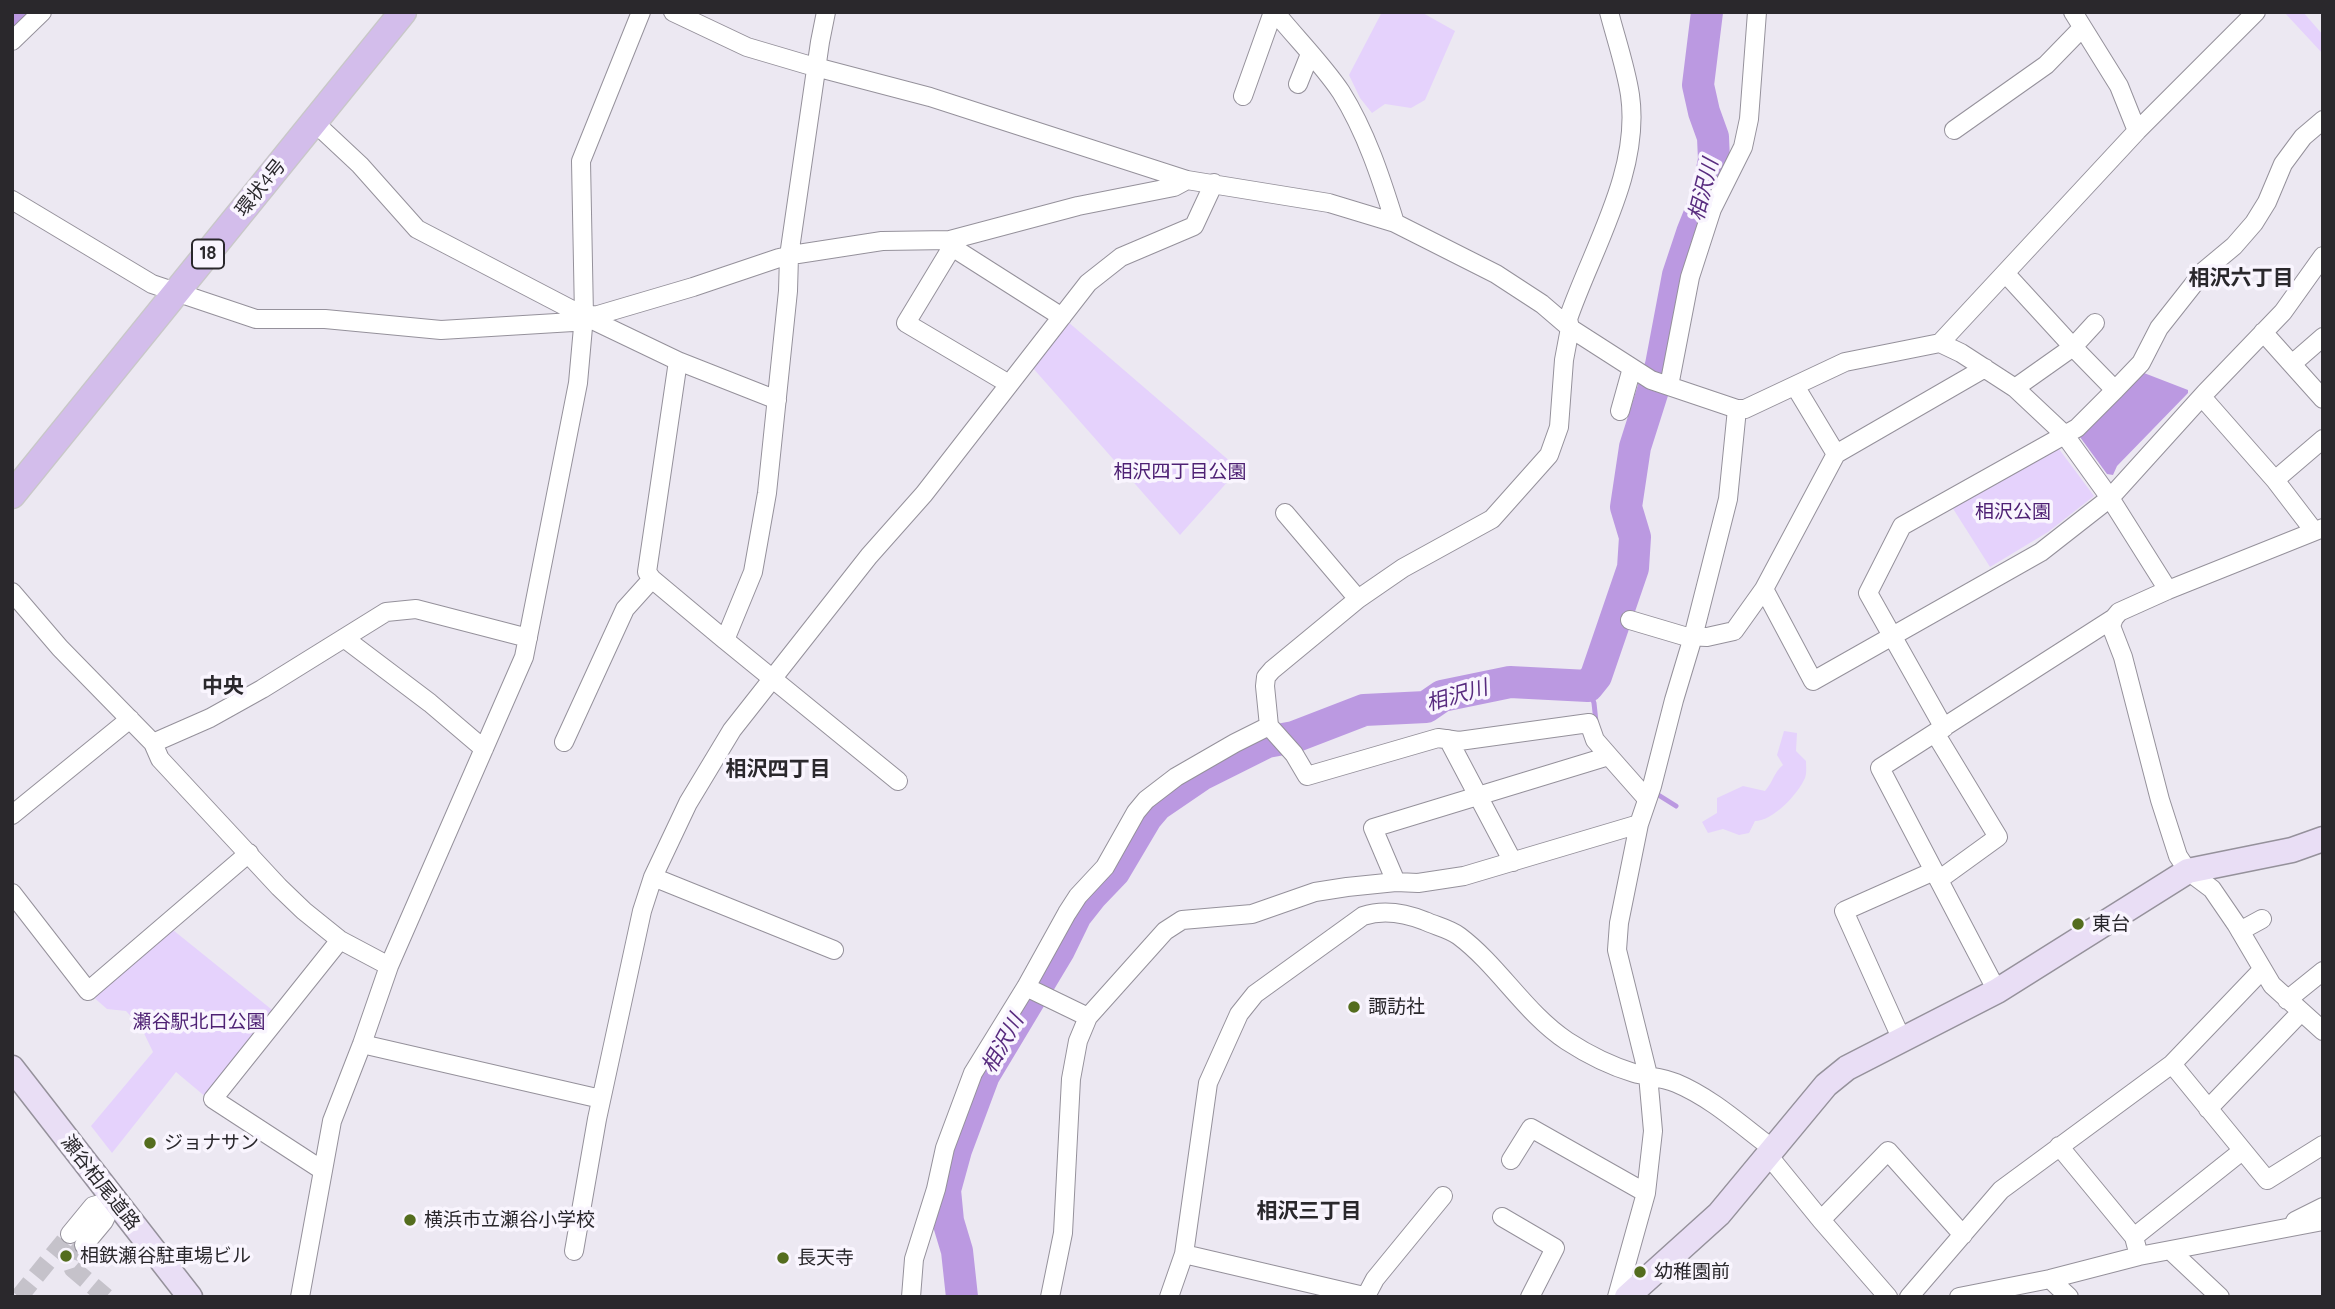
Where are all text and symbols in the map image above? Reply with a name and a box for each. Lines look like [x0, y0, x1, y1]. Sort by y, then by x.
street label: 環状4号 [231, 155, 291, 221]
water label: 相沢川 [1684, 156, 1724, 224]
road number: 18 [192, 240, 224, 268]
district label: 相沢六丁目 [2189, 266, 2293, 292]
park label: 相沢四丁目公園 [1114, 461, 1246, 483]
park label: 相沢公園 [1975, 501, 2051, 523]
district label: 中央 [202, 674, 244, 700]
water label: 相沢川 [1423, 675, 1491, 717]
district label: 相沢四丁目 [726, 757, 830, 783]
place label: 東台 [2092, 913, 2130, 935]
marker: 東台 [2070, 916, 2086, 932]
place label: 諏訪社 [1368, 996, 1425, 1018]
marker: 諏訪社 [1346, 999, 1362, 1015]
water label: 相沢川 [977, 1010, 1029, 1078]
park label: 瀬谷駅北口公園 [133, 1011, 265, 1033]
street label: 瀬谷柏尾道路 [56, 1131, 144, 1235]
place label: ジョナサン [164, 1132, 259, 1154]
marker: ジョナサン [142, 1135, 158, 1151]
district label: 相沢三丁目 [1257, 1199, 1361, 1225]
place label: 横浜市立瀬谷小学校 [424, 1209, 595, 1231]
marker: 横浜市立瀬谷小学校 [402, 1212, 418, 1228]
place label: 相鉄瀬谷駐車場ビル [80, 1245, 251, 1267]
place label: 長天寺 [797, 1247, 854, 1269]
marker: 相鉄瀬谷駐車場ビル [58, 1248, 74, 1264]
marker: 長天寺 [775, 1250, 791, 1266]
place label: 幼稚園前 [1654, 1261, 1730, 1283]
marker: 幼稚園前 [1632, 1264, 1648, 1280]

